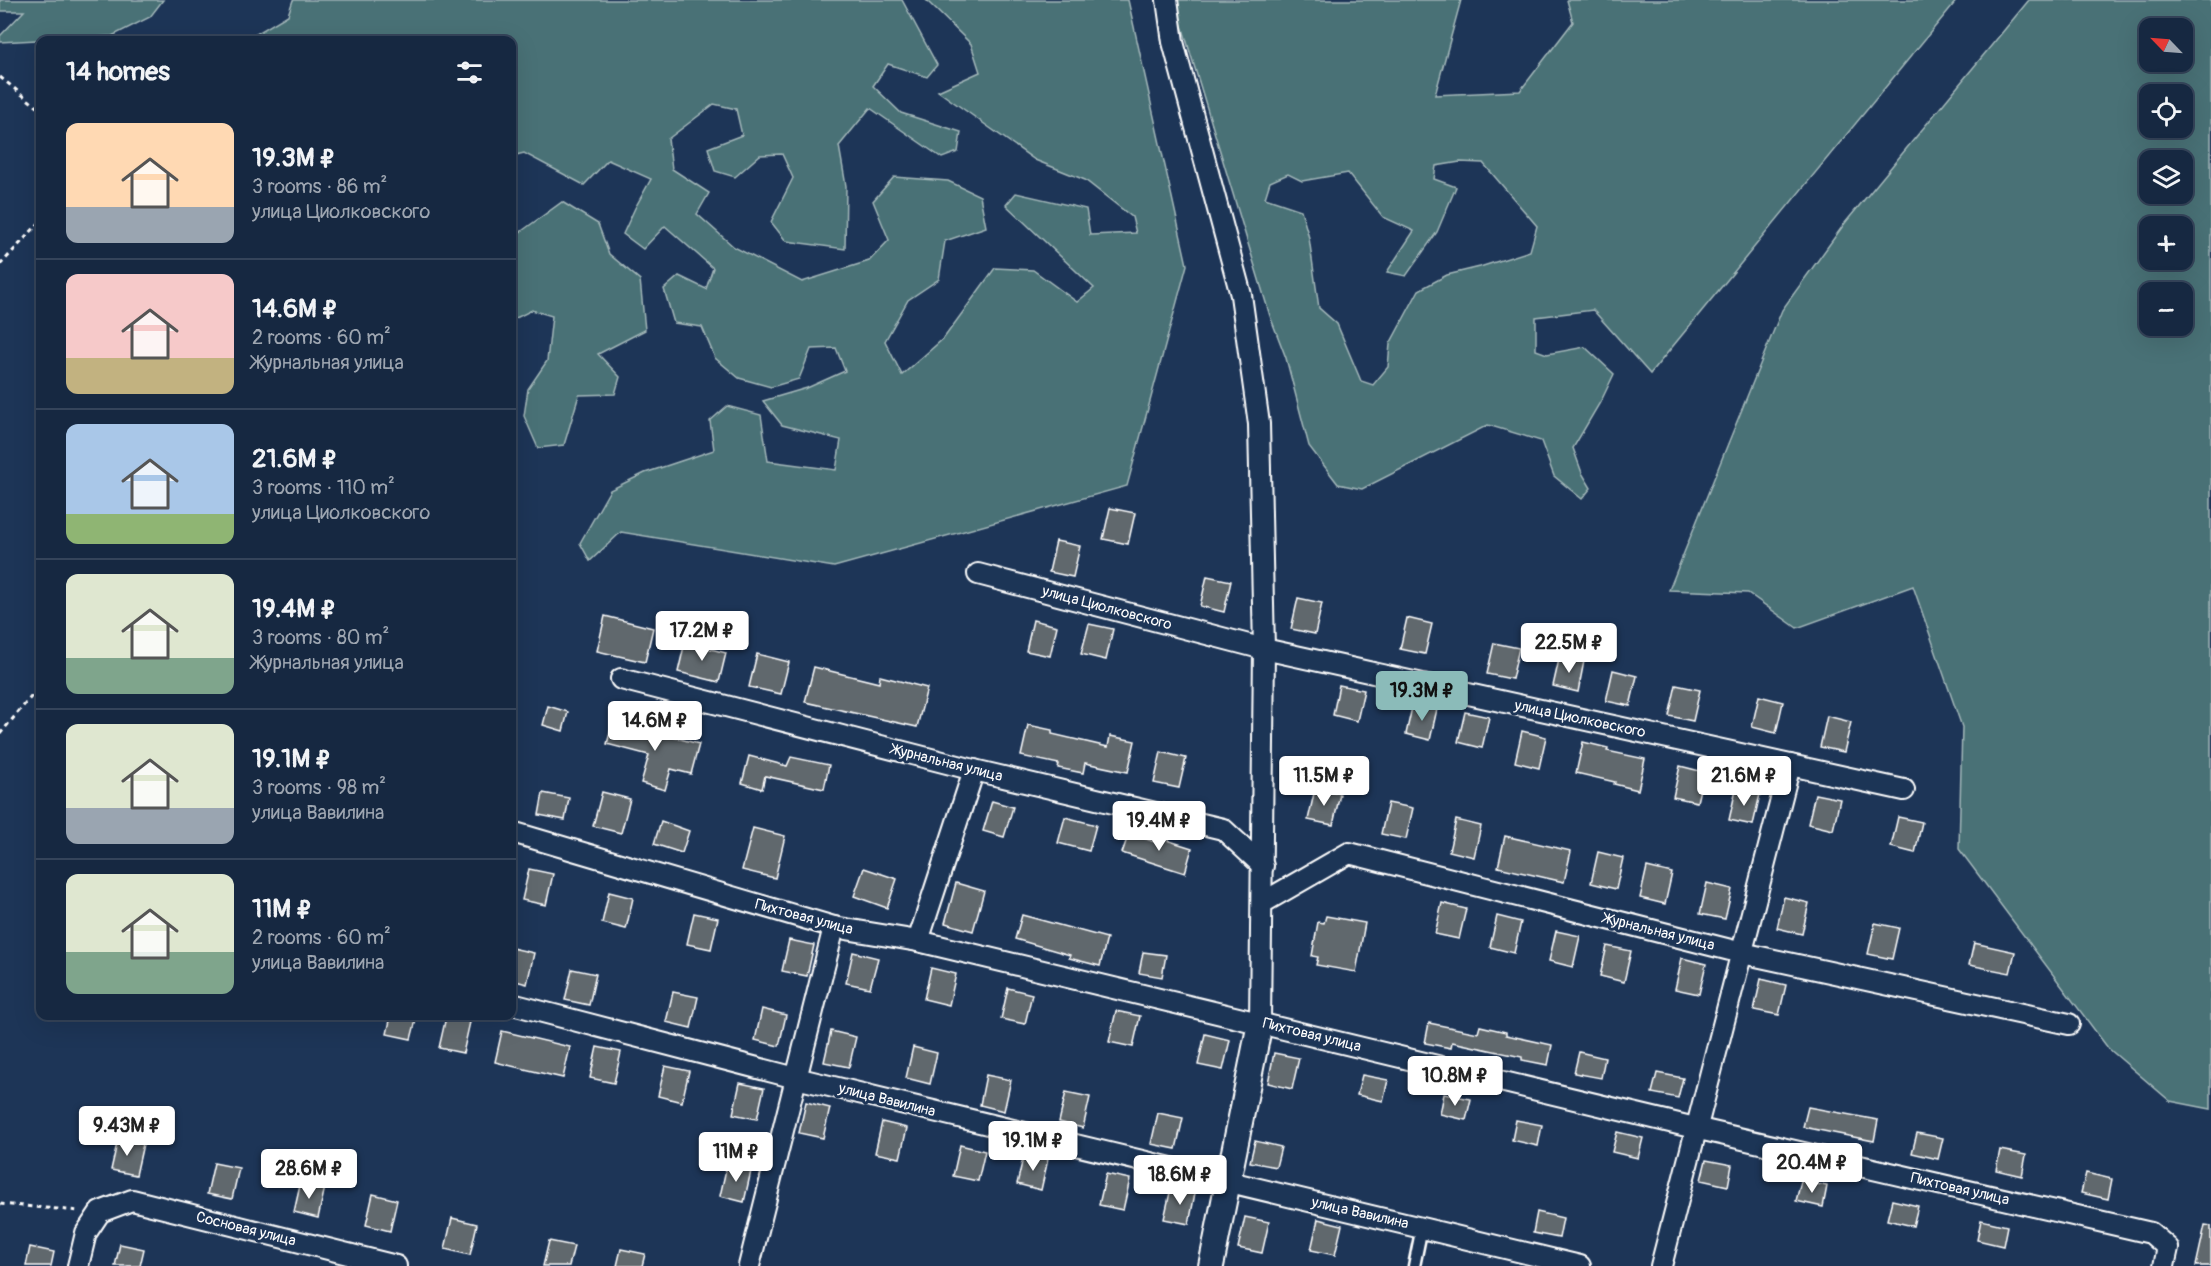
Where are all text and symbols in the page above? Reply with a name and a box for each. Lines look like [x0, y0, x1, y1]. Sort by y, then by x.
north arrow [2139, 18, 2193, 72]
map controls [2139, 18, 2193, 336]
text: 14 homes [66, 56, 170, 88]
icon: filters [453, 56, 486, 89]
button: locate [2139, 84, 2193, 138]
text: 19.3M ₽ [252, 142, 336, 174]
icon: home [114, 147, 186, 219]
button: layers [2139, 150, 2193, 204]
text: 3 rooms · 86 m² [252, 174, 387, 199]
text: улица Циолковского [252, 199, 430, 224]
button: + [2139, 216, 2193, 270]
button: − [2139, 282, 2193, 336]
text: 14.6M ₽ [252, 293, 338, 325]
icon: home [114, 298, 186, 370]
text: 2 rooms · 60 m² [252, 325, 391, 350]
text: Журнальная улица [252, 350, 404, 375]
text: 21.6M ₽ [252, 443, 338, 475]
icon: home [114, 448, 186, 520]
text: 3 rooms · 110 m² [252, 475, 395, 500]
text: улица Циолковского [252, 500, 430, 525]
street label: улица Циолковского [1039, 581, 1174, 634]
text: 19.4M ₽ [252, 593, 336, 625]
icon: home [114, 598, 186, 670]
pin: 17.2M ₽ [647, 611, 757, 662]
text: 17.2M ₽ [670, 618, 734, 643]
pin: 22.5M ₽ [1514, 623, 1624, 674]
text: 3 rooms · 80 m² [252, 625, 389, 650]
text: 22.5M ₽ [1535, 630, 1603, 655]
text: Журнальная улица [252, 650, 404, 675]
pin: 19.3M ₽ [1367, 671, 1477, 722]
text: 19.3M ₽ [1390, 678, 1454, 703]
street label: улица Циолковского [1512, 696, 1647, 742]
pin: 14.6M ₽ [600, 701, 710, 752]
text: 14.6M ₽ [622, 708, 688, 733]
street label: Журнальная улица [888, 740, 1005, 786]
text: 19.1M ₽ [252, 743, 331, 775]
icon: home [114, 748, 186, 820]
pin: 11.5M ₽ [1269, 756, 1379, 807]
pin: 21.6M ₽ [1689, 756, 1799, 807]
text: 11.5M ₽ [1293, 763, 1355, 788]
text: 21.6M ₽ [1711, 763, 1777, 788]
text: 3 rooms · 98 m² [252, 775, 386, 800]
text: улица Вавилина [252, 800, 384, 825]
pin: 19.4M ₽ [1104, 801, 1214, 852]
text: 19.4M ₽ [1127, 808, 1191, 833]
text: 11M ₽ [252, 893, 312, 925]
street label: Пихтовая улица [753, 895, 855, 939]
icon: home [114, 898, 186, 970]
street label: Журнальная улица [1600, 909, 1717, 955]
text: 2 rooms · 60 m² [252, 925, 391, 950]
text: улица Вавилина [252, 950, 384, 975]
street label: Пихтовая улица [1261, 1014, 1363, 1056]
pin: 10.8M ₽ [1400, 1056, 1510, 1107]
text: 10.8M ₽ [1422, 1063, 1488, 1088]
street label: улица Вавилина [836, 1079, 937, 1121]
pin: 9.43M ₽ [72, 1106, 182, 1157]
text: 9.43M ₽ [93, 1113, 161, 1138]
pin: 19.1M ₽ [978, 1121, 1088, 1172]
text: 19.1M ₽ [1002, 1128, 1064, 1153]
pin: 11M ₽ [694, 1132, 778, 1183]
text: 11M ₽ [713, 1139, 759, 1164]
pin: 20.4M ₽ [1757, 1143, 1867, 1194]
pin: 28.6M ₽ [254, 1149, 364, 1200]
text: 20.4M ₽ [1776, 1150, 1848, 1175]
pin: 18.6M ₽ [1125, 1155, 1235, 1206]
text: 28.6M ₽ [275, 1156, 343, 1181]
text: 18.6M ₽ [1148, 1162, 1212, 1187]
street label: Пихтовая улица [1909, 1168, 2011, 1210]
street label: улица Вавилина [1309, 1192, 1410, 1233]
street label: Сосновая улица [194, 1207, 298, 1251]

